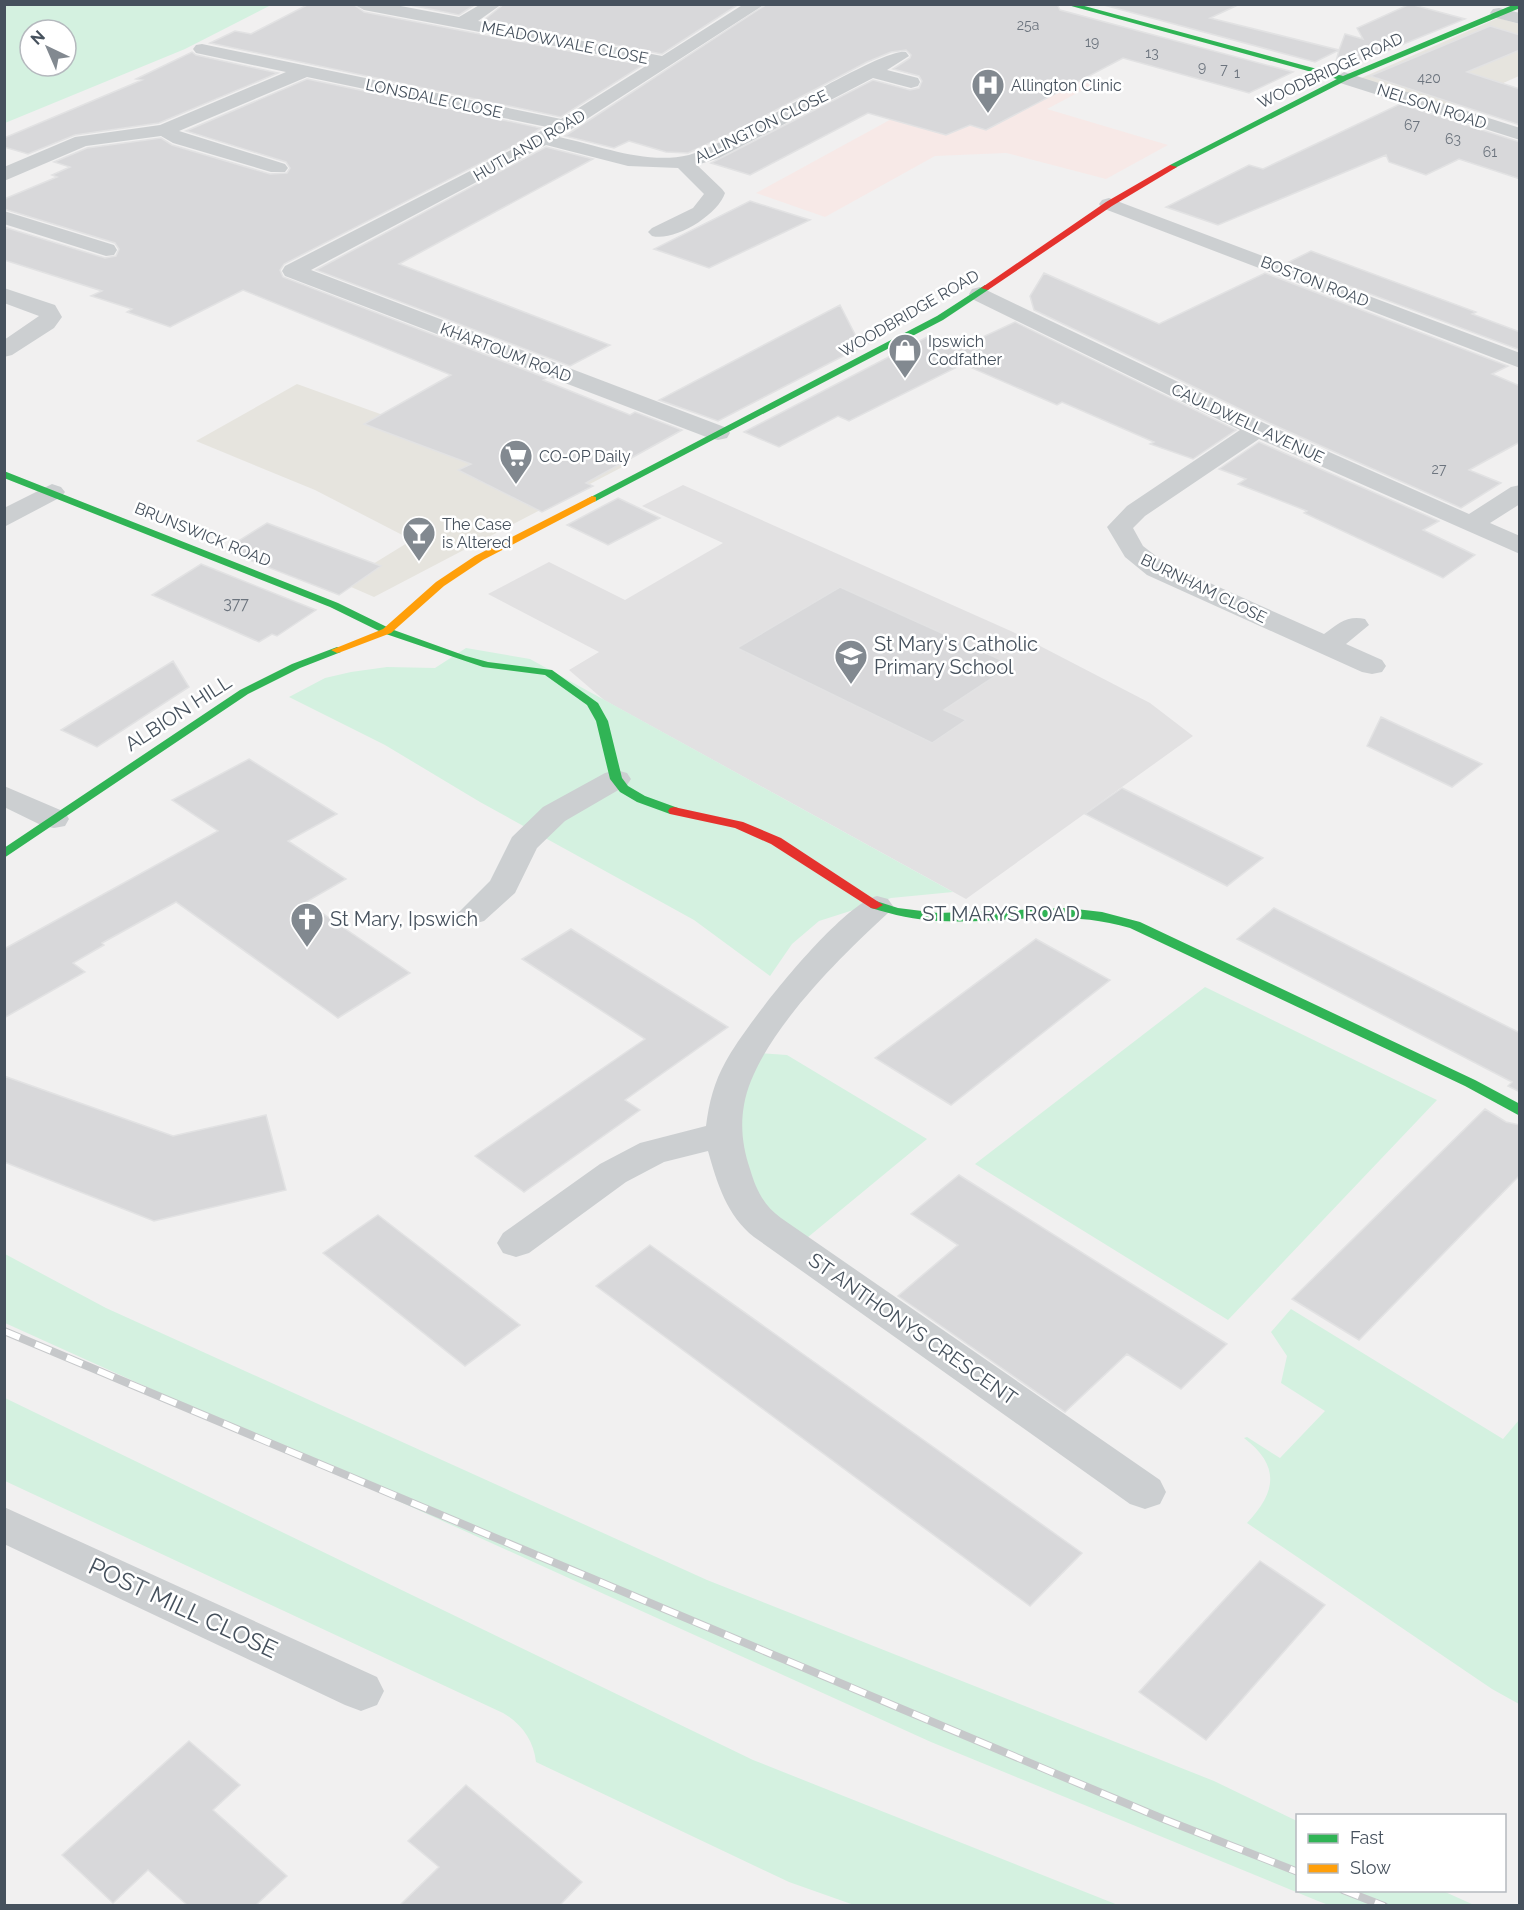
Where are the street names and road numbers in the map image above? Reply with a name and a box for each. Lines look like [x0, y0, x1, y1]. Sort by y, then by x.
street label: MEADOWVALE CLOSE [480, 17, 650, 68]
street label: WOODBRIDGE ROAD [1255, 28, 1406, 112]
street label: LONSDALE CLOSE [364, 75, 504, 122]
street label: NELSON ROAD [1375, 80, 1489, 133]
street label: ALLINGTON CLOSE [691, 86, 831, 167]
street label: HUTLAND ROAD [470, 106, 589, 185]
street label: BOSTON ROAD [1258, 252, 1372, 311]
street label: WOODBRIDGE ROAD [836, 266, 982, 361]
street label: KHARTOUM ROAD [437, 319, 574, 386]
street label: CAULDWELL AVENUE [1168, 380, 1327, 467]
street label: BRUNSWICK ROAD [132, 498, 274, 570]
street label: BURNHAM CLOSE [1138, 550, 1270, 627]
street label: ALBION HILL [120, 670, 236, 756]
street label: ST MARYS ROAD [922, 902, 1080, 926]
street label: ST ANTHONYS CRESCENT [804, 1248, 1022, 1410]
street label: POST MILL CLOSE [84, 1551, 282, 1664]

